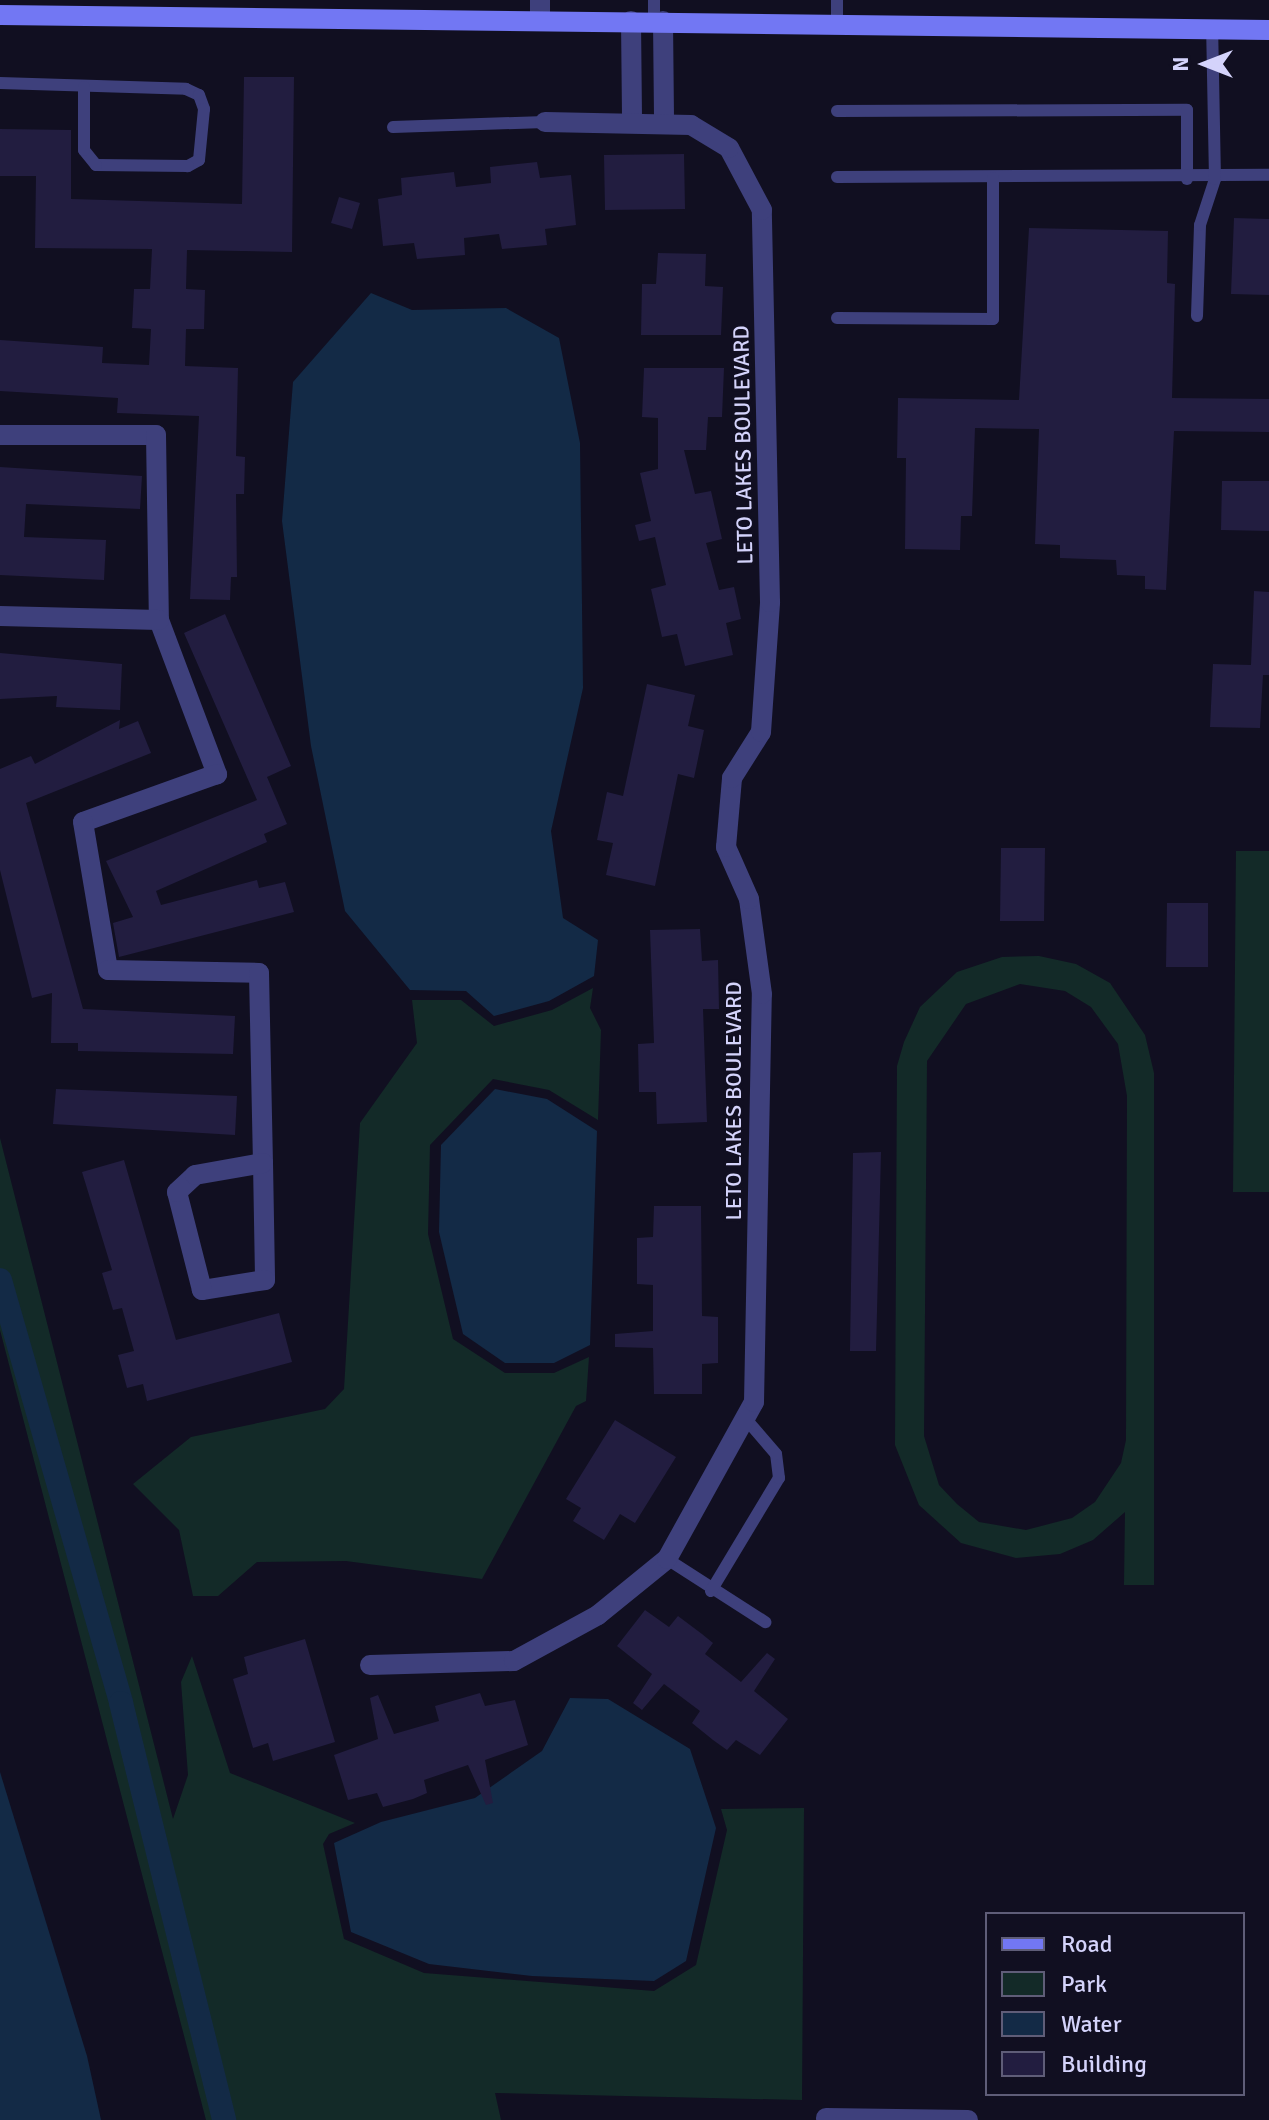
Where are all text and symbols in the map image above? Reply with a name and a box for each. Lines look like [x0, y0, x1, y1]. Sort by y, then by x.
north arrow [1165, 24, 1245, 104]
text: N [1167, 56, 1194, 72]
street label: LETO LAKES BOULEVARD [728, 325, 758, 565]
street label: LETO LAKES BOULEVARD [721, 981, 747, 1221]
legend [985, 1912, 1245, 2096]
text: Road [1061, 1929, 1112, 1959]
text: Park [1061, 1969, 1107, 1999]
text: Water [1061, 2009, 1121, 2039]
text: Building [1061, 2049, 1147, 2079]

